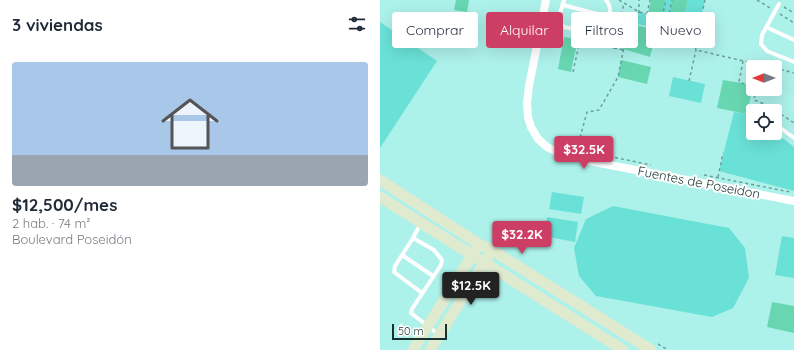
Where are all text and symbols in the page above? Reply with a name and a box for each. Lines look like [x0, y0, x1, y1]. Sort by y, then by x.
chip: Comprar [392, 12, 478, 48]
chip: Alquilar [486, 12, 563, 48]
chip: Filtros [571, 12, 638, 48]
chip: Nuevo [646, 12, 715, 48]
icon: filters [346, 13, 368, 35]
text: 3 viviendas [12, 14, 103, 35]
north arrow [746, 60, 782, 96]
map controls [746, 60, 782, 140]
icon: home [154, 88, 226, 160]
button: locate [746, 104, 782, 140]
pin: $32.5K [551, 136, 617, 170]
text: $32.5K [563, 141, 605, 157]
street label: Fuentes de Poseidon [636, 162, 762, 202]
text: $12,500/mes [12, 194, 117, 215]
text: 2 hab. · 74 m² [12, 215, 90, 231]
pin: $32.2K [489, 221, 555, 255]
text: $32.2K [501, 226, 543, 242]
text: Boulevard Poseidón [12, 231, 132, 247]
pin: $12.5K [438, 272, 504, 306]
text: $12.5K [451, 277, 491, 293]
scale bar [392, 322, 447, 341]
text: 50 m [398, 324, 424, 338]

